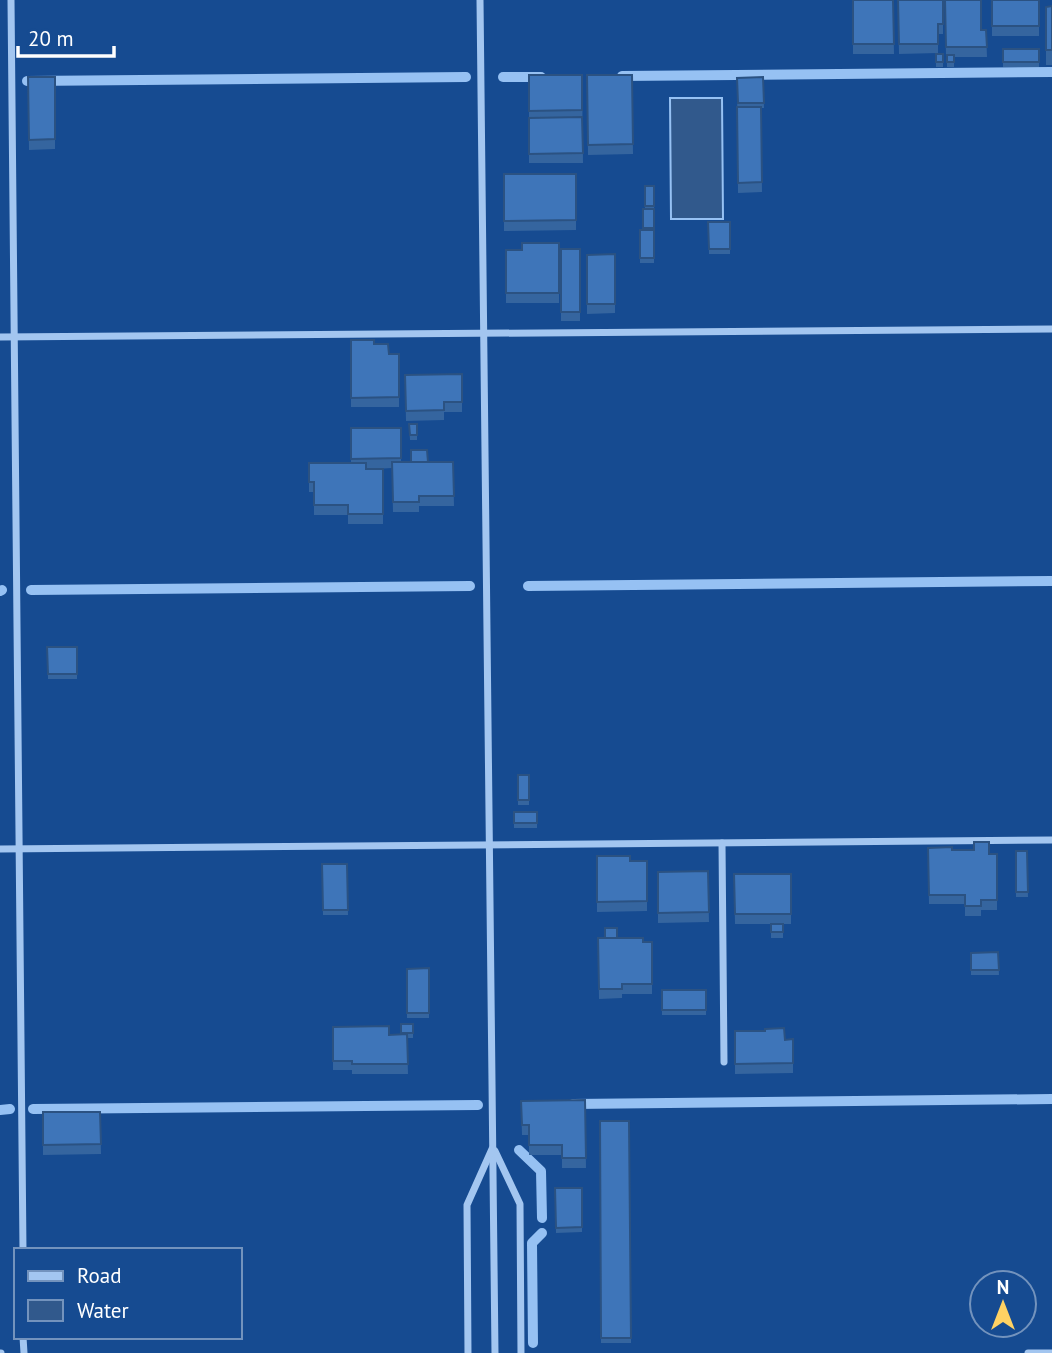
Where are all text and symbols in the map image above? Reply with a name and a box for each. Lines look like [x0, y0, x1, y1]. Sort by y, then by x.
scale bar [18, 14, 114, 58]
text: 20 m [28, 25, 74, 52]
legend [14, 1248, 242, 1339]
text: Road [77, 1262, 121, 1289]
north arrow [968, 1269, 1038, 1339]
text: N [997, 1275, 1009, 1299]
text: Water [77, 1297, 129, 1324]

